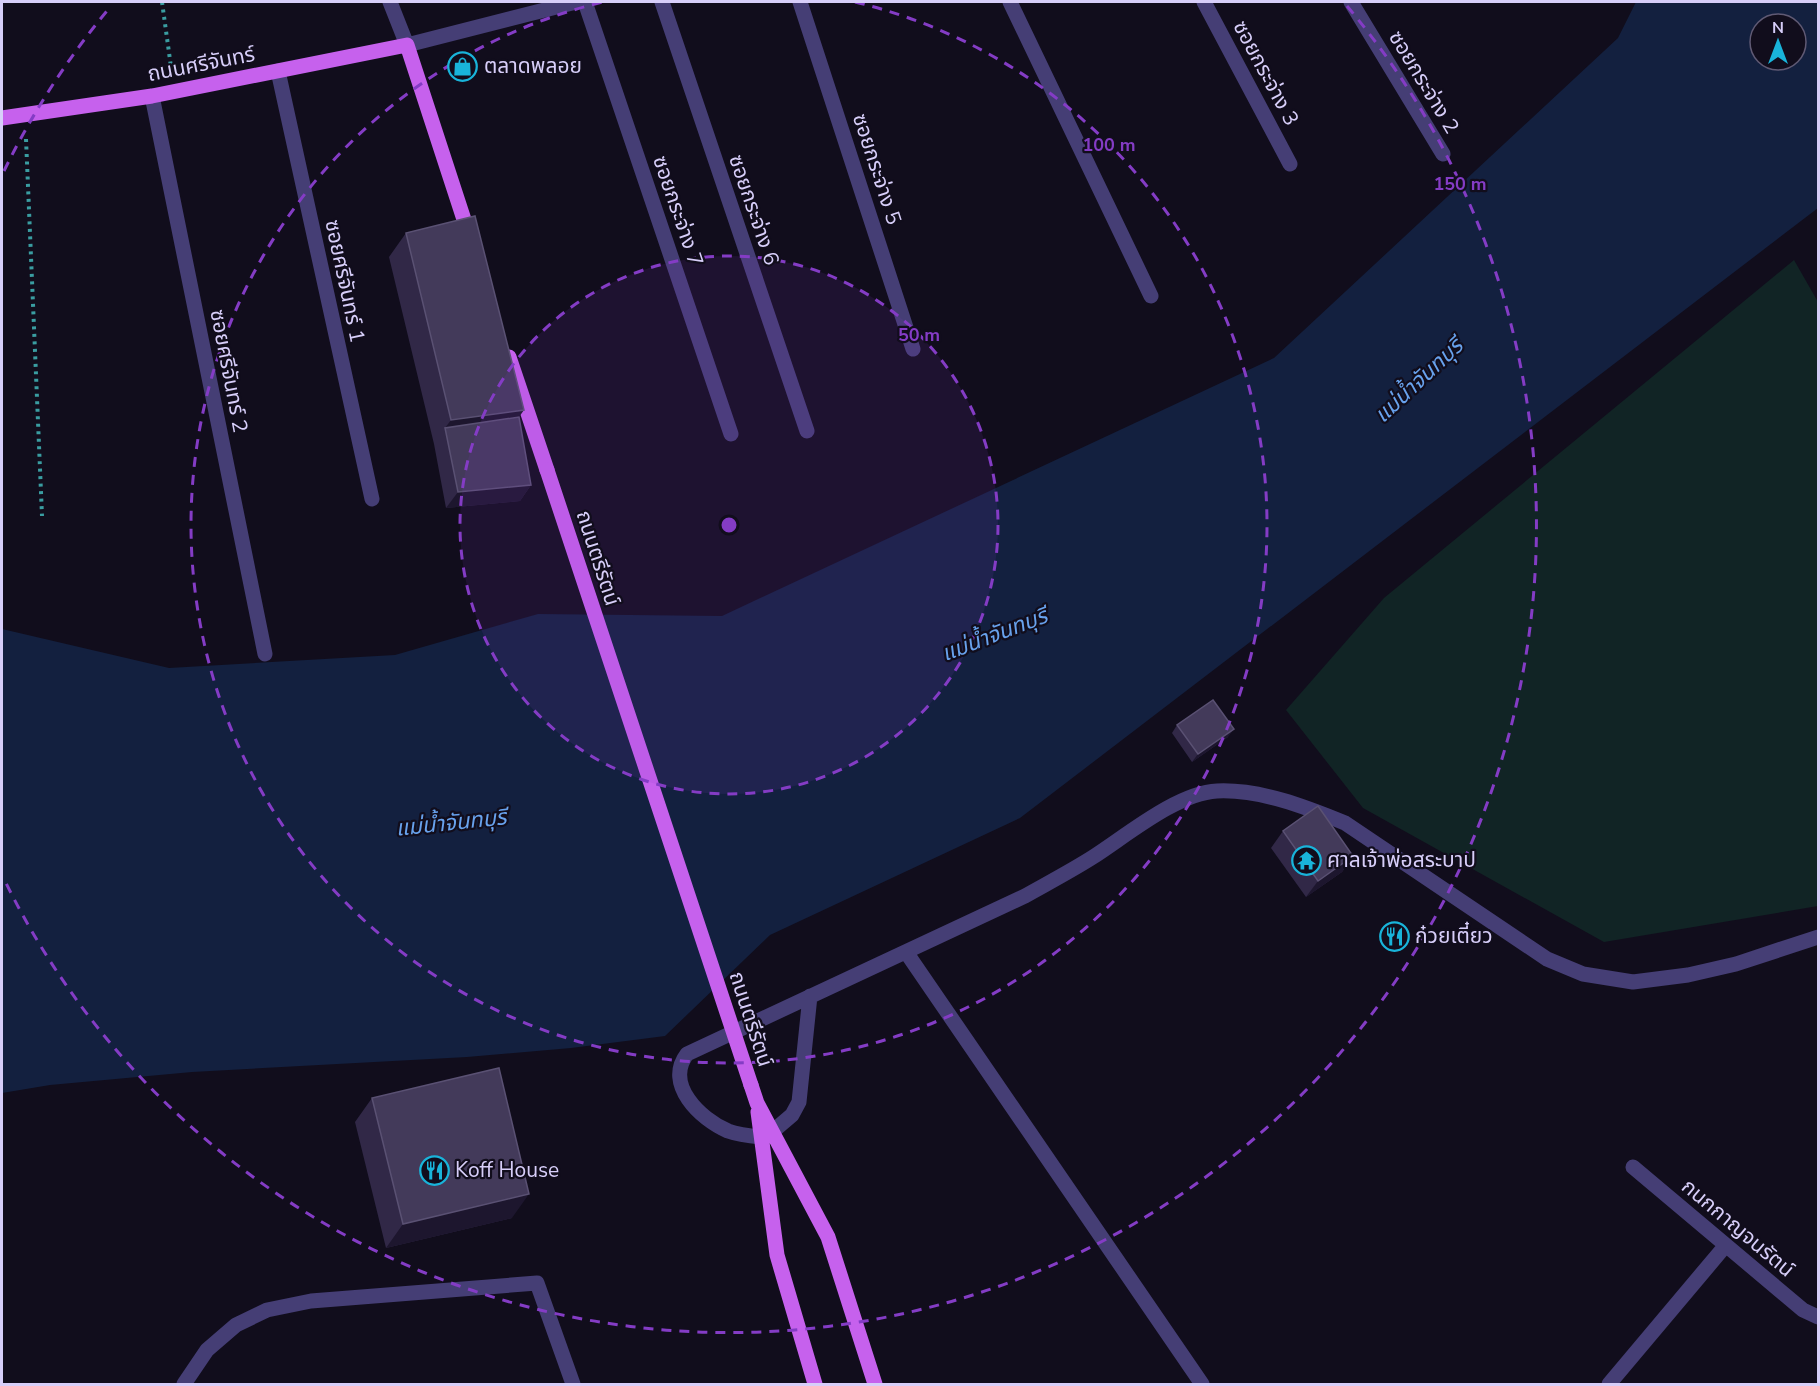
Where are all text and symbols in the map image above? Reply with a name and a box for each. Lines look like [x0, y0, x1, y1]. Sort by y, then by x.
north arrow [1748, 12, 1808, 72]
street label: ซอยกระจ่าง 3 [1227, 16, 1305, 130]
text: N [1772, 17, 1784, 39]
street label: ซอยกระจ่าง 2 [1382, 25, 1466, 139]
street label: ถนนศรีจันทร์ [145, 40, 258, 88]
shop icon: ตลาดพลอย [447, 50, 479, 82]
place label: ตลาดพลอย [484, 52, 582, 80]
street label: ซอยกระจ่าง 5 [846, 110, 908, 228]
text: 100 m [1082, 133, 1136, 157]
street label: ซอยกระจ่าง 6 [722, 151, 786, 269]
street label: ซอยกระจ่าง 7 [646, 152, 710, 270]
text: 150 m [1433, 172, 1487, 196]
street label: ซอยศรีจันทร์ 1 [318, 217, 372, 345]
street label: ซอยศรีจันทร์ 2 [203, 307, 255, 435]
text: 50 m [898, 323, 940, 347]
water label: แม่น้ำจันทบุรี [1367, 328, 1472, 430]
street label: ถนนตรีรัตน์ [569, 507, 627, 609]
centre of rings [719, 515, 739, 535]
water label: แม่น้ำจันทบุรี [937, 599, 1055, 669]
water label: แม่น้ำจันทบุรี [394, 801, 512, 844]
temple icon: ศาลเจ้าพ่อสระบาป [1290, 844, 1322, 876]
place label: ศาลเจ้าพ่อสระบาป [1327, 846, 1476, 874]
restaurant icon: ก๋วยเตี๋ยว [1378, 920, 1410, 952]
place label: ก๋วยเตี๋ยว [1415, 921, 1493, 950]
street label: ถนนตรีรัตน์ [722, 968, 780, 1070]
restaurant icon: Koff House [418, 1154, 450, 1186]
place label: Koff House [455, 1156, 559, 1184]
street label: กนกกาญจนรัตน์ [1676, 1173, 1800, 1283]

